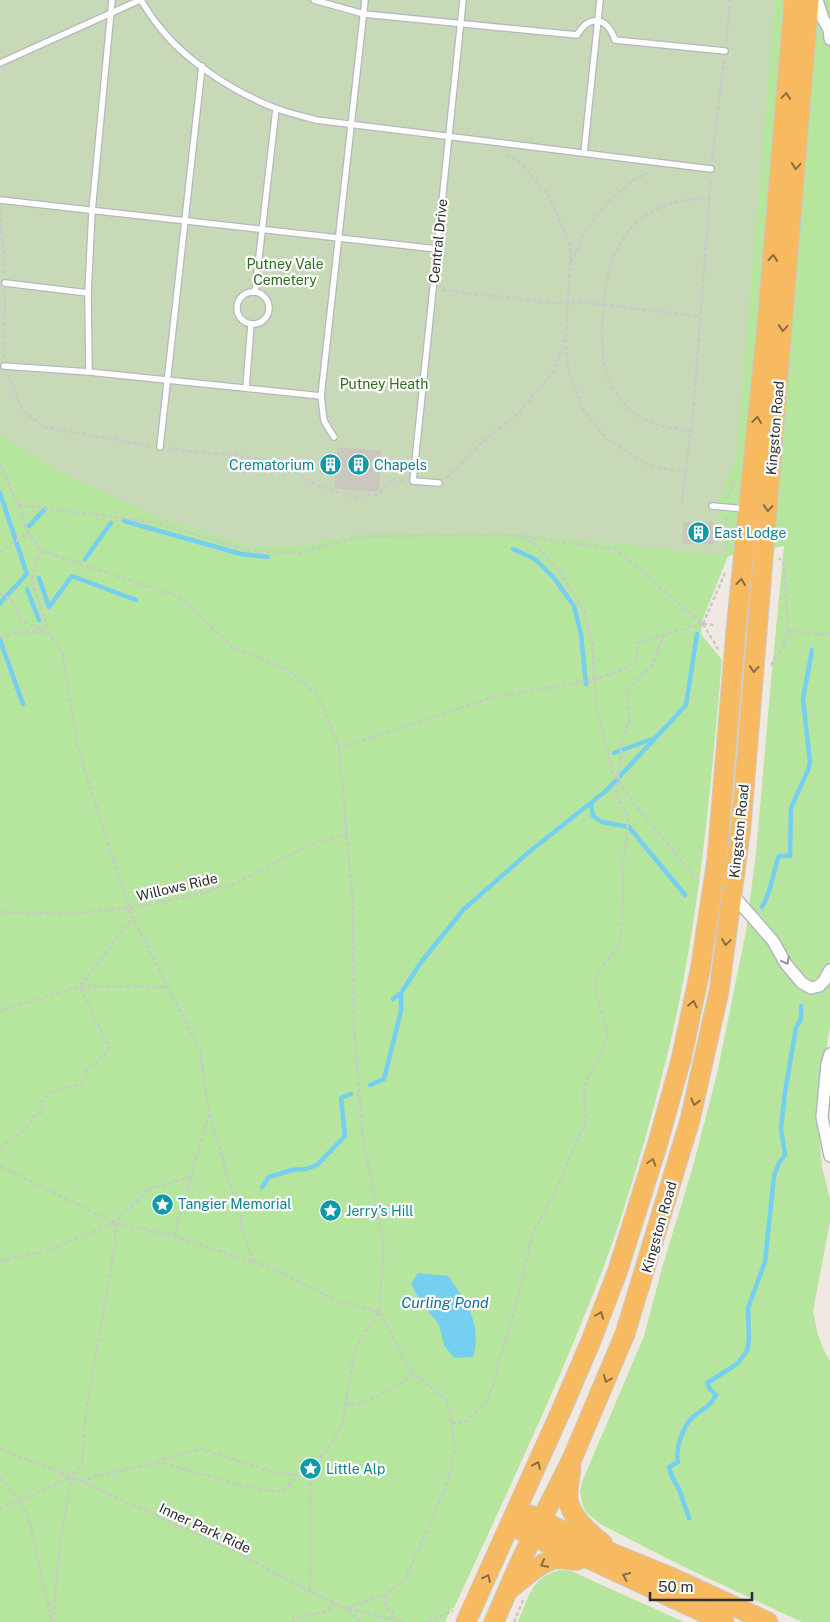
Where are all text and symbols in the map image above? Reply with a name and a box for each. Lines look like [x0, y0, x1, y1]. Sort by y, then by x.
one-way arrow [780, 92, 791, 100]
one-way arrow [791, 162, 802, 170]
street label: Central Drive [426, 198, 450, 284]
one-way arrow [767, 254, 778, 262]
park label: Putney Vale Cemetery [246, 256, 324, 288]
one-way arrow [778, 324, 789, 332]
park label: Putney Heath [340, 376, 428, 392]
street label: Kingston Road [763, 380, 787, 476]
one-way arrow [752, 416, 763, 424]
building icon: Crematorium [318, 453, 342, 477]
building icon: Chapels [346, 453, 370, 477]
place label: Crematorium [229, 457, 314, 473]
place label: Chapels [374, 457, 427, 473]
one-way arrow [762, 504, 773, 512]
building icon: East Lodge [686, 521, 710, 545]
place label: East Lodge [714, 525, 787, 541]
one-way arrow [735, 577, 746, 585]
one-way arrow [749, 666, 760, 674]
street label: Kingston Road [726, 783, 752, 879]
street label: Willows Ride [135, 870, 219, 904]
one-way arrow [721, 938, 731, 947]
one-way arrow [780, 956, 790, 965]
one-way arrow [687, 1000, 698, 1009]
one-way arrow [690, 1097, 701, 1106]
one-way arrow [647, 1158, 657, 1166]
street label: Kingston Road [638, 1179, 680, 1275]
place icon: Tangier Memorial [150, 1192, 174, 1216]
place label: Tangier Memorial [178, 1196, 291, 1212]
place icon: Jerry's Hill [318, 1199, 342, 1223]
place label: Jerry's Hill [346, 1203, 414, 1219]
water label: Curling Pond [401, 1294, 489, 1311]
one-way arrow [594, 1312, 604, 1320]
one-way arrow [602, 1374, 612, 1382]
place icon: Little Alp [298, 1457, 322, 1481]
place label: Little Alp [326, 1461, 385, 1477]
one-way arrow [531, 1461, 542, 1470]
street label: Inner Park Ride [157, 1500, 253, 1556]
one-way arrow [540, 1558, 549, 1568]
scale bar [650, 1570, 752, 1602]
one-way arrow [622, 1572, 631, 1583]
one-way arrow [480, 1574, 491, 1583]
text: 50 m [658, 1578, 693, 1595]

